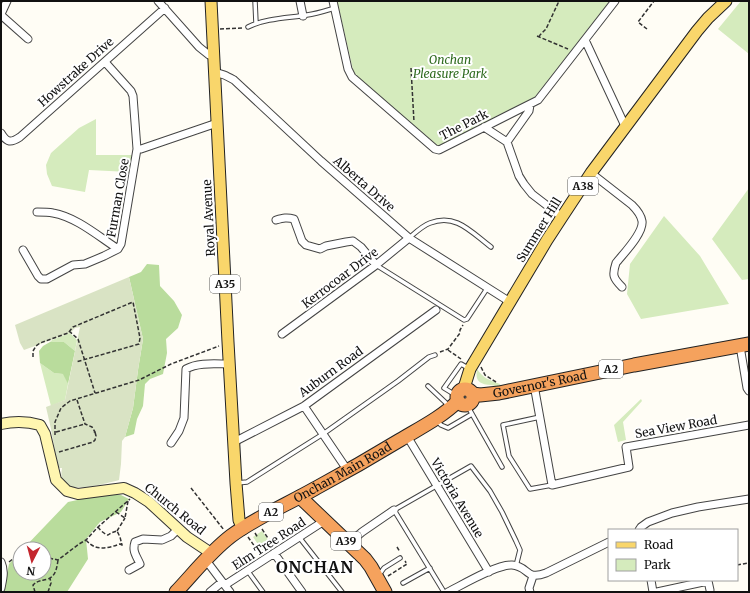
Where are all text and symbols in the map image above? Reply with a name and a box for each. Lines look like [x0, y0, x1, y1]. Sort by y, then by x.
street label: Howstrake Drive [35, 34, 117, 109]
park label: Onchan Pleasure Park [413, 52, 487, 81]
street label: The Park [437, 106, 491, 143]
street label: Alberta Drive [330, 152, 398, 214]
street label: Furman Close [103, 157, 132, 239]
road number: A38 [568, 177, 598, 195]
street label: Royal Avenue [199, 179, 218, 257]
street label: Summer Hill [513, 194, 565, 265]
street label: Kerrocoar Drive [299, 244, 381, 311]
road number: A35 [210, 275, 240, 293]
street label: Auburn Road [295, 343, 366, 400]
road number: A2 [599, 360, 623, 378]
street label: Governor's Road [492, 367, 588, 401]
street label: Sea View Road [634, 412, 718, 441]
street label: Onchan Main Road [291, 439, 394, 506]
street label: Victoria Avenue [427, 454, 487, 540]
street label: Church Road [142, 480, 209, 538]
road number: A2 [259, 503, 283, 521]
street label: Elm Tree Road [229, 514, 308, 573]
legend [608, 529, 738, 581]
road number: A39 [331, 532, 361, 550]
text: Road [644, 537, 673, 552]
north arrow [12, 541, 52, 581]
district label: ONCHAN [276, 557, 354, 577]
text: Park [644, 557, 671, 572]
text: N [26, 563, 36, 578]

